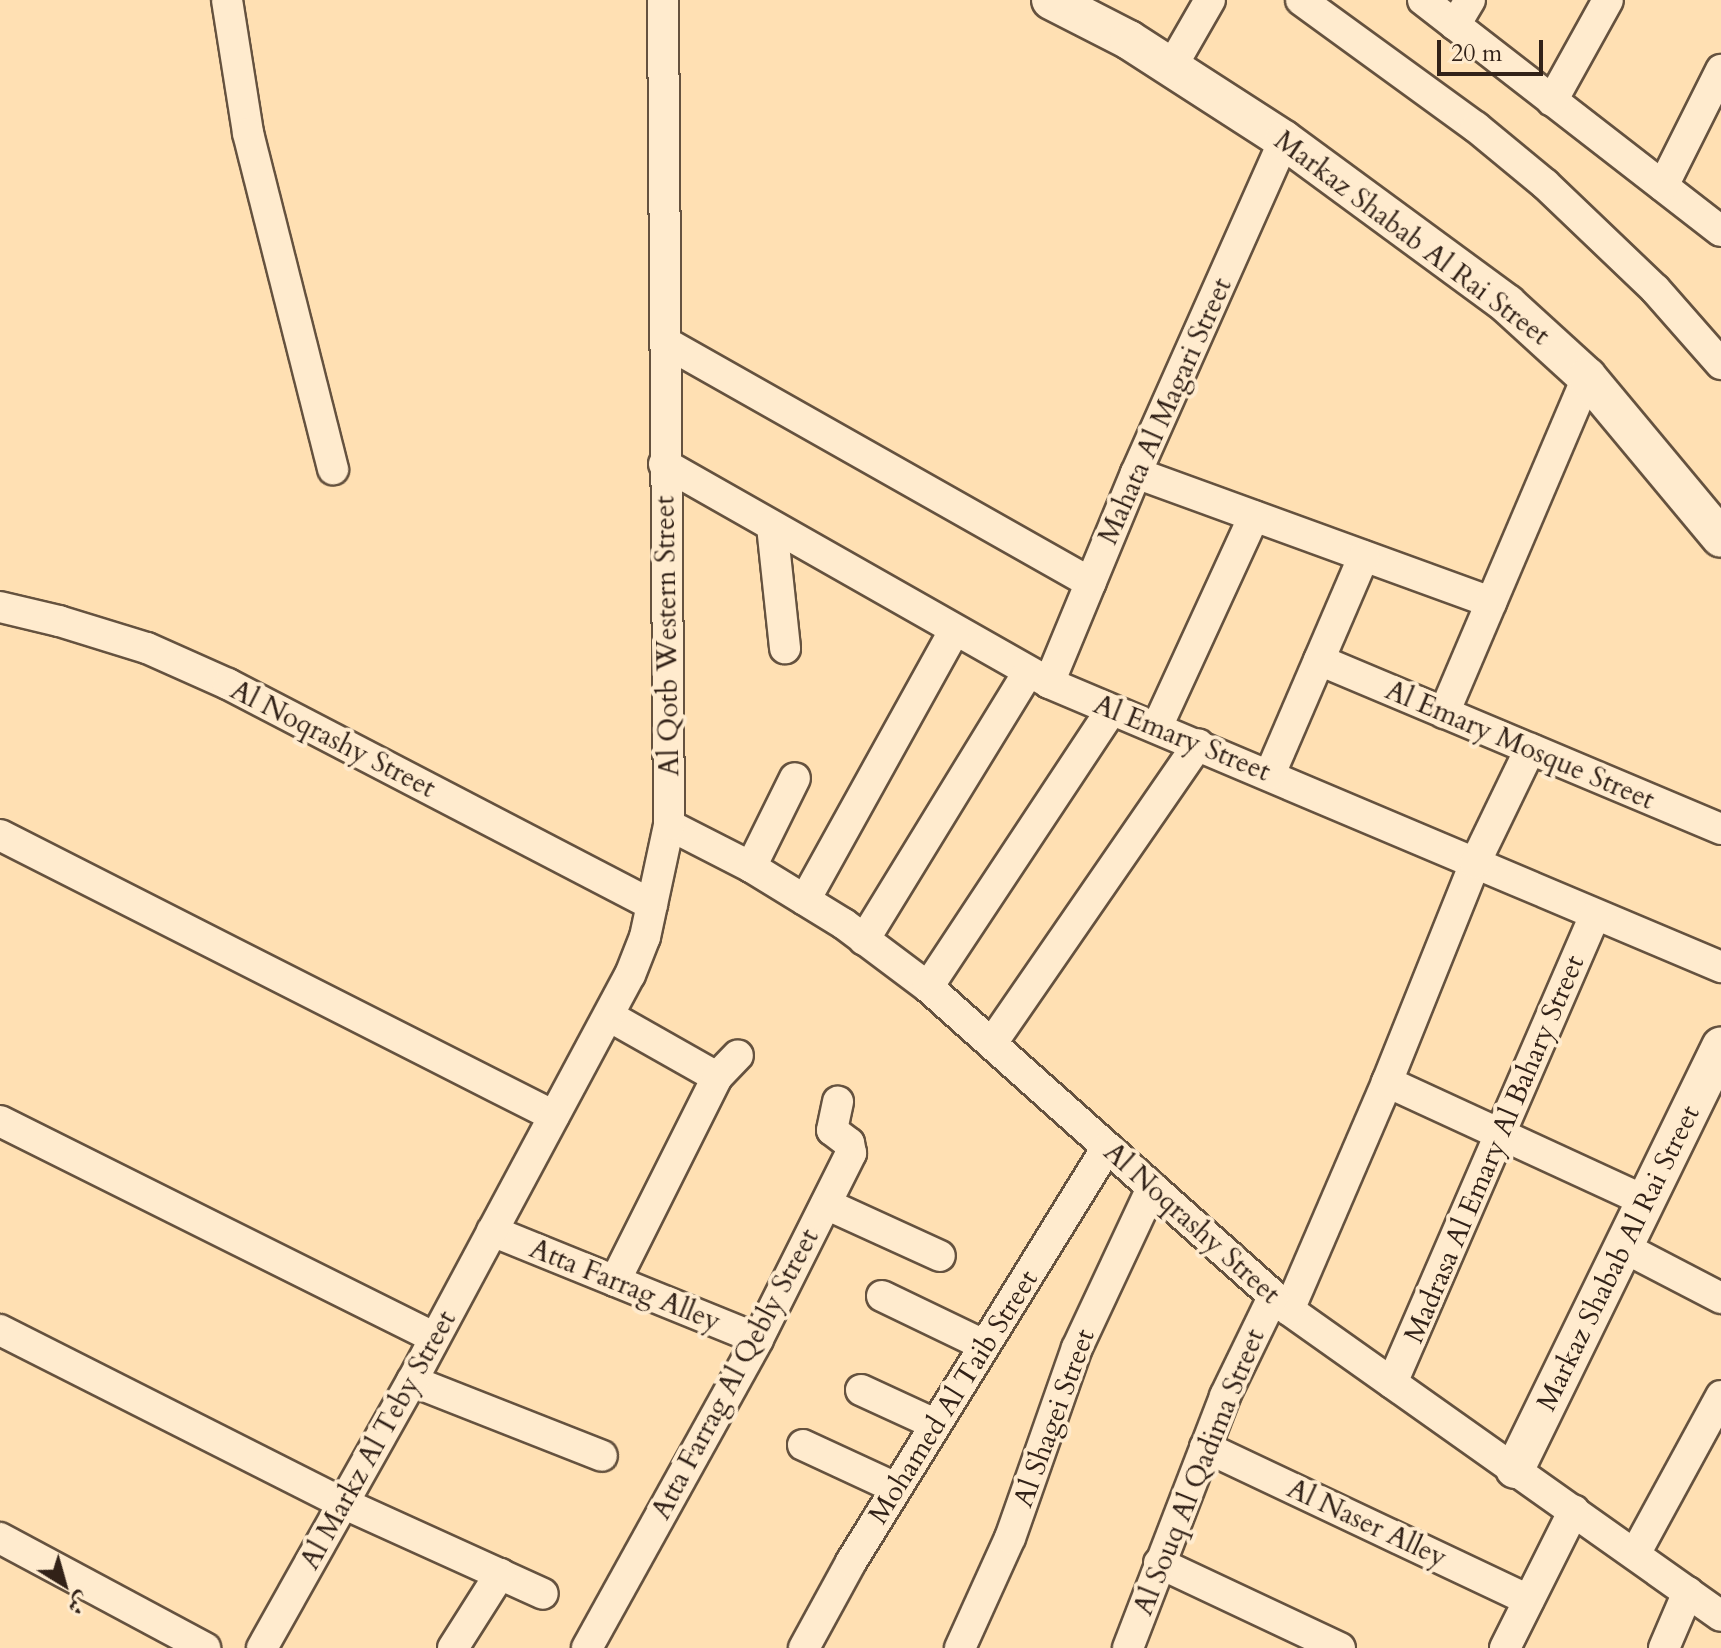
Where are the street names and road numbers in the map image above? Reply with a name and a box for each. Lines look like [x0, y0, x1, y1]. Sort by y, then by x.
street label: Markaz Shabab Al Rai Street [1268, 124, 1556, 352]
street label: Mahata Al Magari Street [1091, 273, 1239, 549]
street label: Al Qotb Western Street [648, 495, 686, 777]
street label: Al Noqrashy Street [225, 673, 441, 805]
street label: Al Emary Mosque Street [1380, 673, 1660, 817]
street label: Al Emary Street [1089, 687, 1275, 789]
street label: Madrasa Al Emary Al Bahary Street [1397, 950, 1591, 1348]
street label: Markaz Shabab Al Rai Street [1529, 1100, 1707, 1416]
street label: Al Noqrashy Street [1097, 1135, 1287, 1311]
street label: Atta Farrag Al Qebly Street [644, 1223, 826, 1525]
street label: Atta Farrag Alley [525, 1231, 725, 1339]
street label: Mohamed Al Taib Street [861, 1264, 1045, 1530]
street label: Al Markz Al Teby Street [293, 1305, 463, 1575]
street label: Al Shagei Street [1006, 1324, 1102, 1512]
street label: Al Souq Al Qadima Street [1126, 1324, 1272, 1620]
street label: Al Naser Alley [1282, 1471, 1452, 1575]

